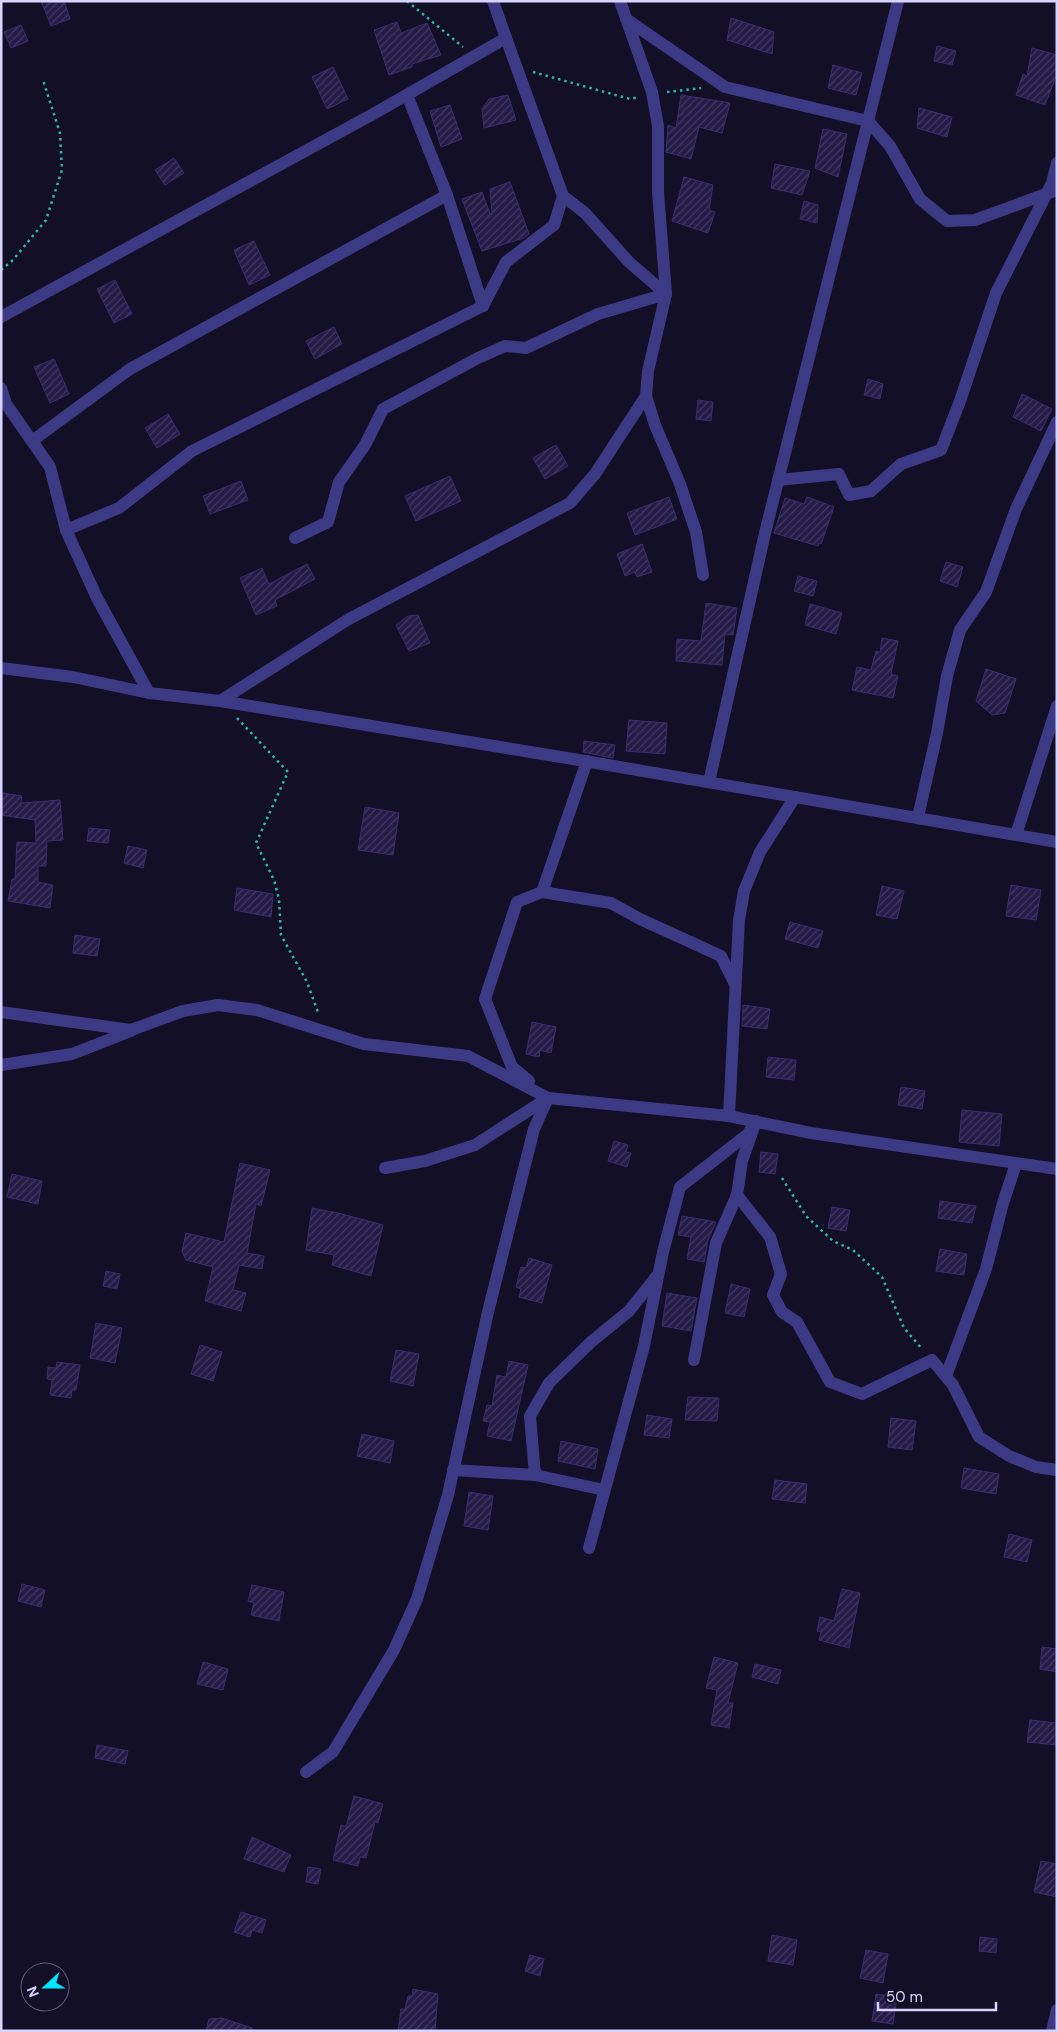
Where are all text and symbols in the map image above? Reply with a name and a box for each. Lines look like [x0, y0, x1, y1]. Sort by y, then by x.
north arrow [20, 1962, 70, 2012]
scale bar [878, 1980, 996, 2012]
text: N [23, 1984, 43, 2000]
text: 50 m [886, 1987, 923, 2007]

